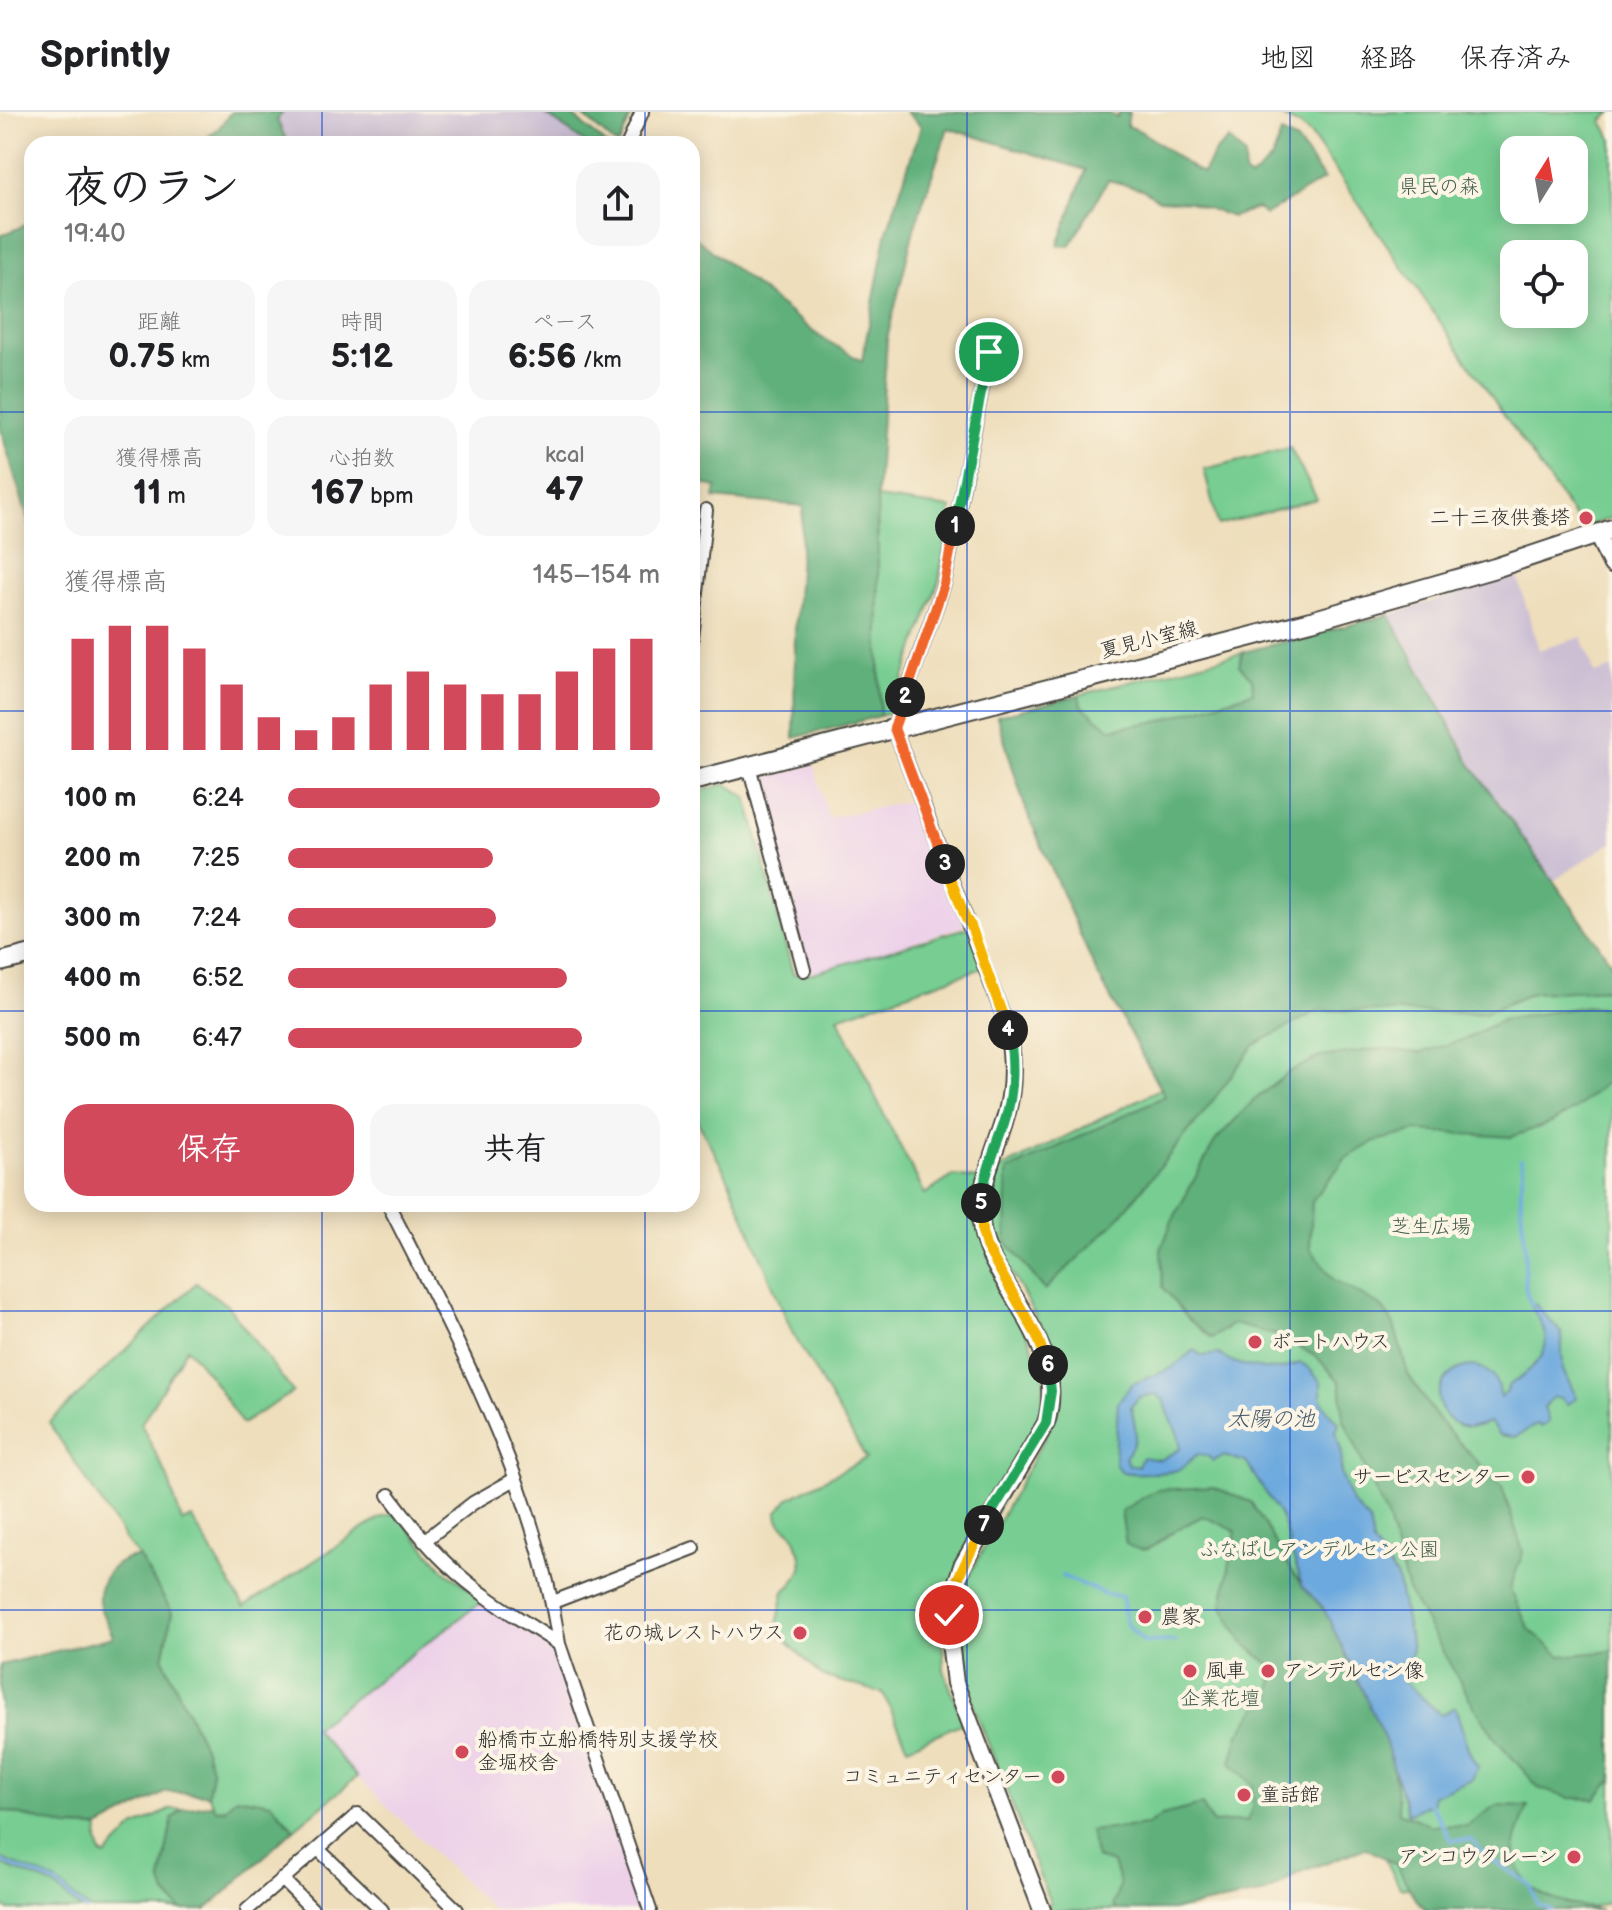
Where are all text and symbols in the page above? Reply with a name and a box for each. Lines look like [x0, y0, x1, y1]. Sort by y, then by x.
text: Sprintly [40, 33, 170, 78]
text: 地図 [1260, 42, 1316, 75]
text: 経路 [1360, 42, 1416, 75]
text: 保存済み [1460, 42, 1572, 75]
north arrow [1500, 136, 1588, 224]
map controls [1500, 136, 1588, 328]
text: 夜のラン [64, 162, 240, 215]
button: share [576, 162, 660, 246]
park label: 県民の森 [1399, 175, 1479, 199]
text: 19:40 [64, 219, 126, 250]
button: locate [1500, 240, 1588, 328]
text: 距離 [137, 309, 181, 336]
text: 時間 [340, 309, 384, 336]
text: ペース [532, 309, 597, 336]
pin [955, 318, 1023, 386]
icon: arrive [967, 330, 1011, 374]
text: 0.75 [108, 336, 175, 377]
text: 5:12 [331, 336, 393, 377]
text: 6:56 [508, 336, 577, 377]
text: km [175, 347, 210, 374]
text: /km [577, 347, 622, 374]
text: kcal [545, 442, 584, 469]
text: 獲得標高 [115, 445, 203, 472]
text: 心拍数 [329, 445, 395, 472]
text: 47 [545, 469, 584, 510]
text: 11 [133, 472, 162, 513]
text: 167 [311, 472, 364, 513]
text: m [162, 483, 186, 510]
text: bpm [364, 483, 413, 510]
pin: 1 [935, 506, 975, 546]
place label: 二十三夜供養塔 [1430, 506, 1570, 530]
marker: 二十三夜供養塔 [1577, 509, 1595, 527]
text: 1 [950, 512, 960, 539]
text: 145–154 m [533, 560, 660, 591]
text: 獲得標高 [64, 567, 168, 598]
street label: 夏見小室線 [1098, 616, 1200, 664]
pin: 2 [885, 677, 925, 717]
text: 2 [898, 683, 912, 710]
text: 100 m [64, 783, 137, 814]
text: 6:24 [192, 783, 244, 814]
text: 200 m [64, 843, 141, 874]
text: 7:25 [192, 843, 240, 874]
pin: 3 [925, 844, 965, 884]
text: 3 [939, 850, 951, 877]
text: 300 m [64, 903, 141, 934]
text: 7:24 [192, 903, 241, 934]
text: 400 m [64, 963, 141, 994]
text: 6:52 [192, 963, 243, 994]
pin: 4 [988, 1010, 1028, 1050]
text: 4 [1002, 1016, 1014, 1043]
text: 500 m [64, 1023, 141, 1054]
text: 6:47 [192, 1023, 242, 1054]
button: 保存 [64, 1104, 354, 1196]
button: 共有 [370, 1104, 660, 1196]
pin: 5 [961, 1183, 1001, 1223]
text: 5 [975, 1189, 987, 1216]
park label: 芝生広場 [1391, 1215, 1471, 1239]
place label: ボートハウス [1271, 1330, 1390, 1354]
marker: ボートハウス [1246, 1333, 1264, 1351]
pin: 6 [1028, 1345, 1068, 1385]
text: 6 [1041, 1351, 1055, 1378]
water label: 太陽の池 [1227, 1406, 1316, 1433]
place label: サービスセンター [1353, 1465, 1512, 1489]
marker: サービスセンター [1519, 1468, 1537, 1486]
pin: 7 [964, 1505, 1004, 1545]
text: 7 [978, 1511, 990, 1538]
park label: ふなばしアンデルセン公園 [1199, 1538, 1439, 1562]
pin [915, 1581, 983, 1649]
icon: check [927, 1593, 971, 1637]
place label: 農家 [1161, 1605, 1201, 1629]
marker: 農家 [1136, 1608, 1154, 1626]
place label: 花の城レストハウス [604, 1621, 784, 1645]
marker: 花の城レストハウス [791, 1624, 809, 1642]
place label: 風車 [1206, 1659, 1246, 1683]
place label: アンデルセン像 [1284, 1659, 1424, 1683]
marker: 風車 [1181, 1662, 1199, 1680]
marker: アンデルセン像 [1259, 1662, 1277, 1680]
park label: 企業花壇 [1180, 1687, 1260, 1711]
place label: 船橋市立船橋特別支援学校 金堀校舎 [478, 1728, 718, 1775]
marker: 船橋市立船橋特別支援学校 金堀校舎 [453, 1743, 471, 1761]
place label: コミュニティセンター [843, 1765, 1042, 1789]
marker: コミュニティセンター [1049, 1768, 1067, 1786]
place label: 童話館 [1260, 1783, 1320, 1807]
marker: 童話館 [1235, 1786, 1253, 1804]
place label: アンコウクレーン [1399, 1845, 1558, 1869]
marker: アンコウクレーン [1565, 1848, 1583, 1866]

